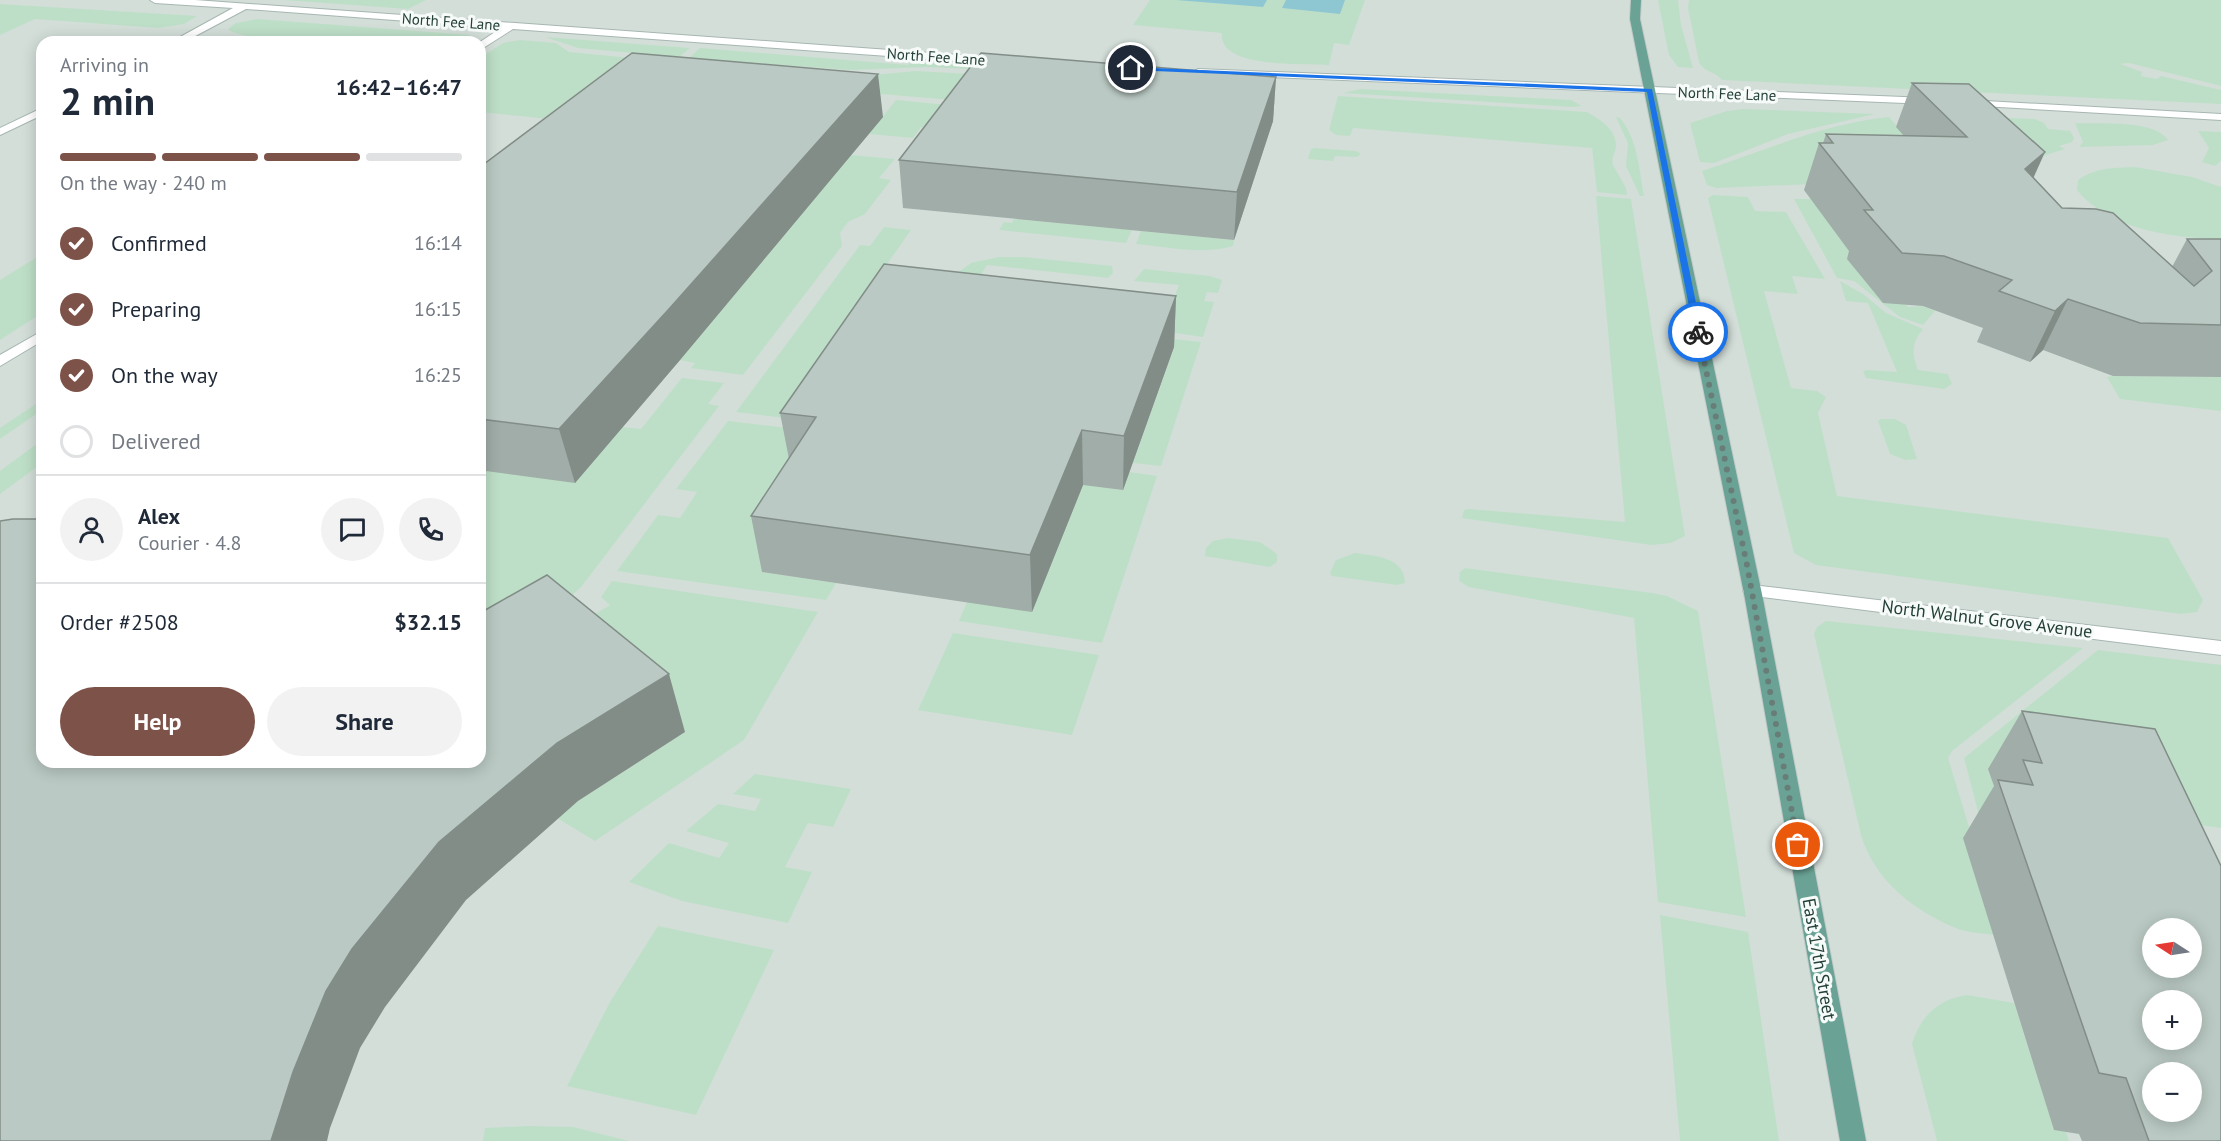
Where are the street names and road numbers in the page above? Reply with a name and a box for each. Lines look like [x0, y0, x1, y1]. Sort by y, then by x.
street label: North Fee Lane [401, 9, 501, 34]
street label: North Fee Lane [886, 44, 986, 69]
street label: North Fee Lane [1677, 82, 1777, 105]
street label: North Walnut Grove Avenue [1880, 594, 2094, 643]
street label: East 17th Street [1797, 896, 1841, 1021]

